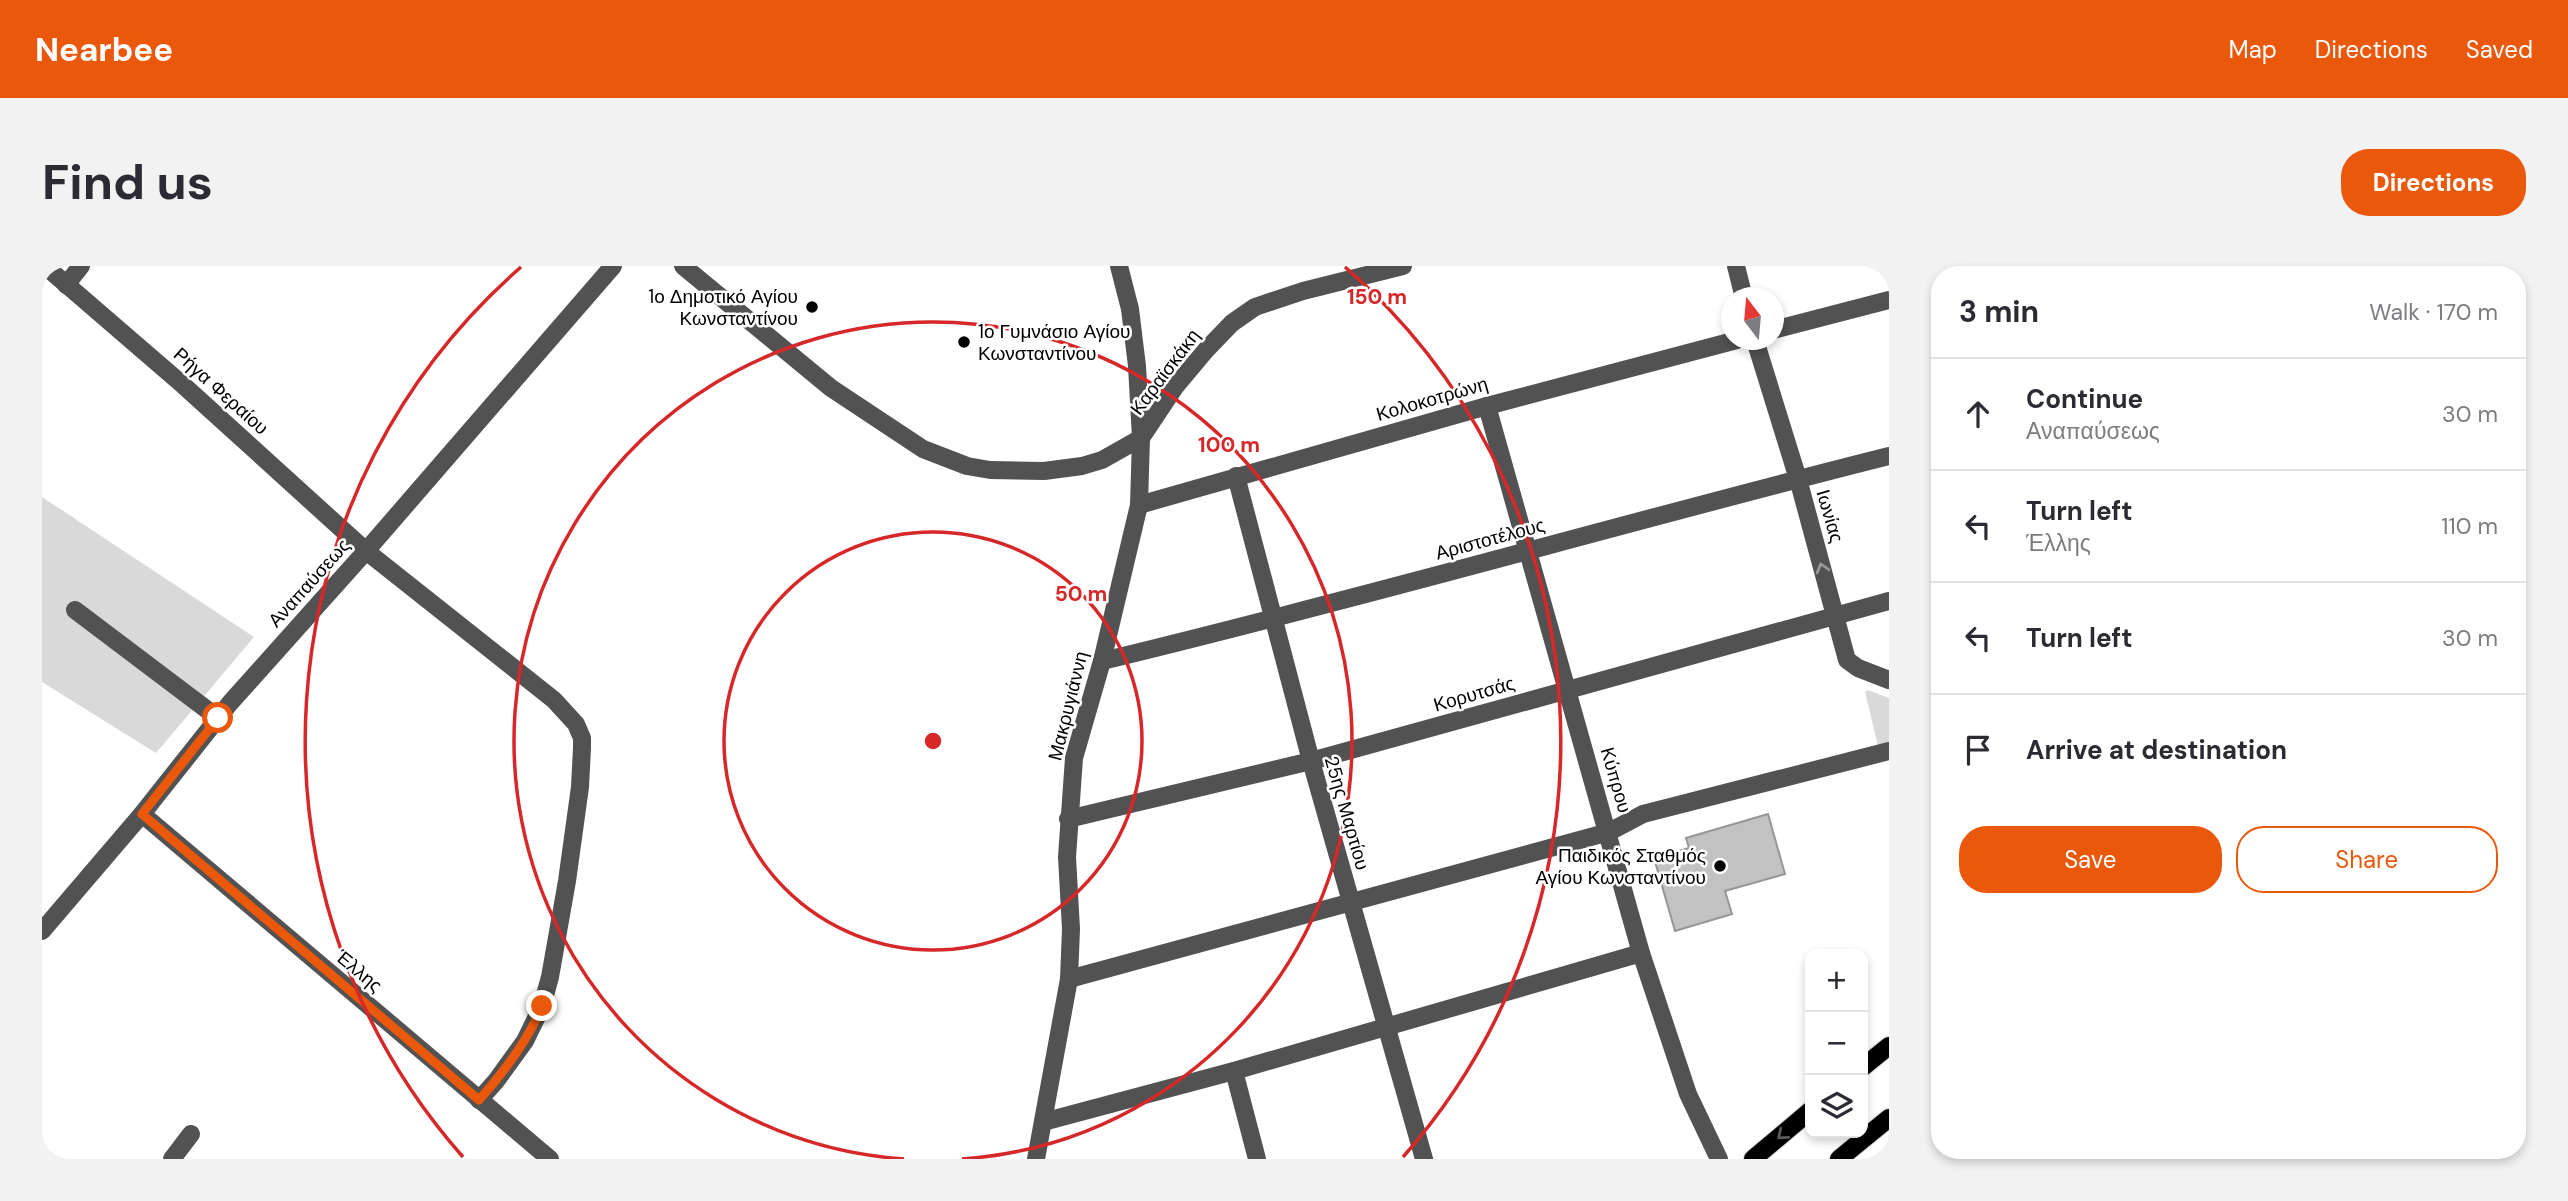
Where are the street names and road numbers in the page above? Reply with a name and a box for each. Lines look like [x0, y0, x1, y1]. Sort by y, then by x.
street label: Καραϊσκάκη [1124, 324, 1206, 420]
street label: Ρήγα Φεραίου [168, 342, 274, 440]
street label: Κολοκοτρώνη [1373, 371, 1491, 427]
street label: Ιωνίας [1811, 487, 1849, 545]
street label: Αριστοτέλους [1433, 512, 1547, 566]
street label: Αναπαύσεως [263, 534, 355, 632]
street label: Μακρυγιάννη [1042, 649, 1094, 763]
street label: Κορυτσάς [1431, 671, 1517, 717]
street label: Κύπρου [1595, 744, 1637, 816]
street label: 25ης Μαρτίου [1319, 753, 1375, 873]
street label: Έλλης [330, 944, 388, 998]

